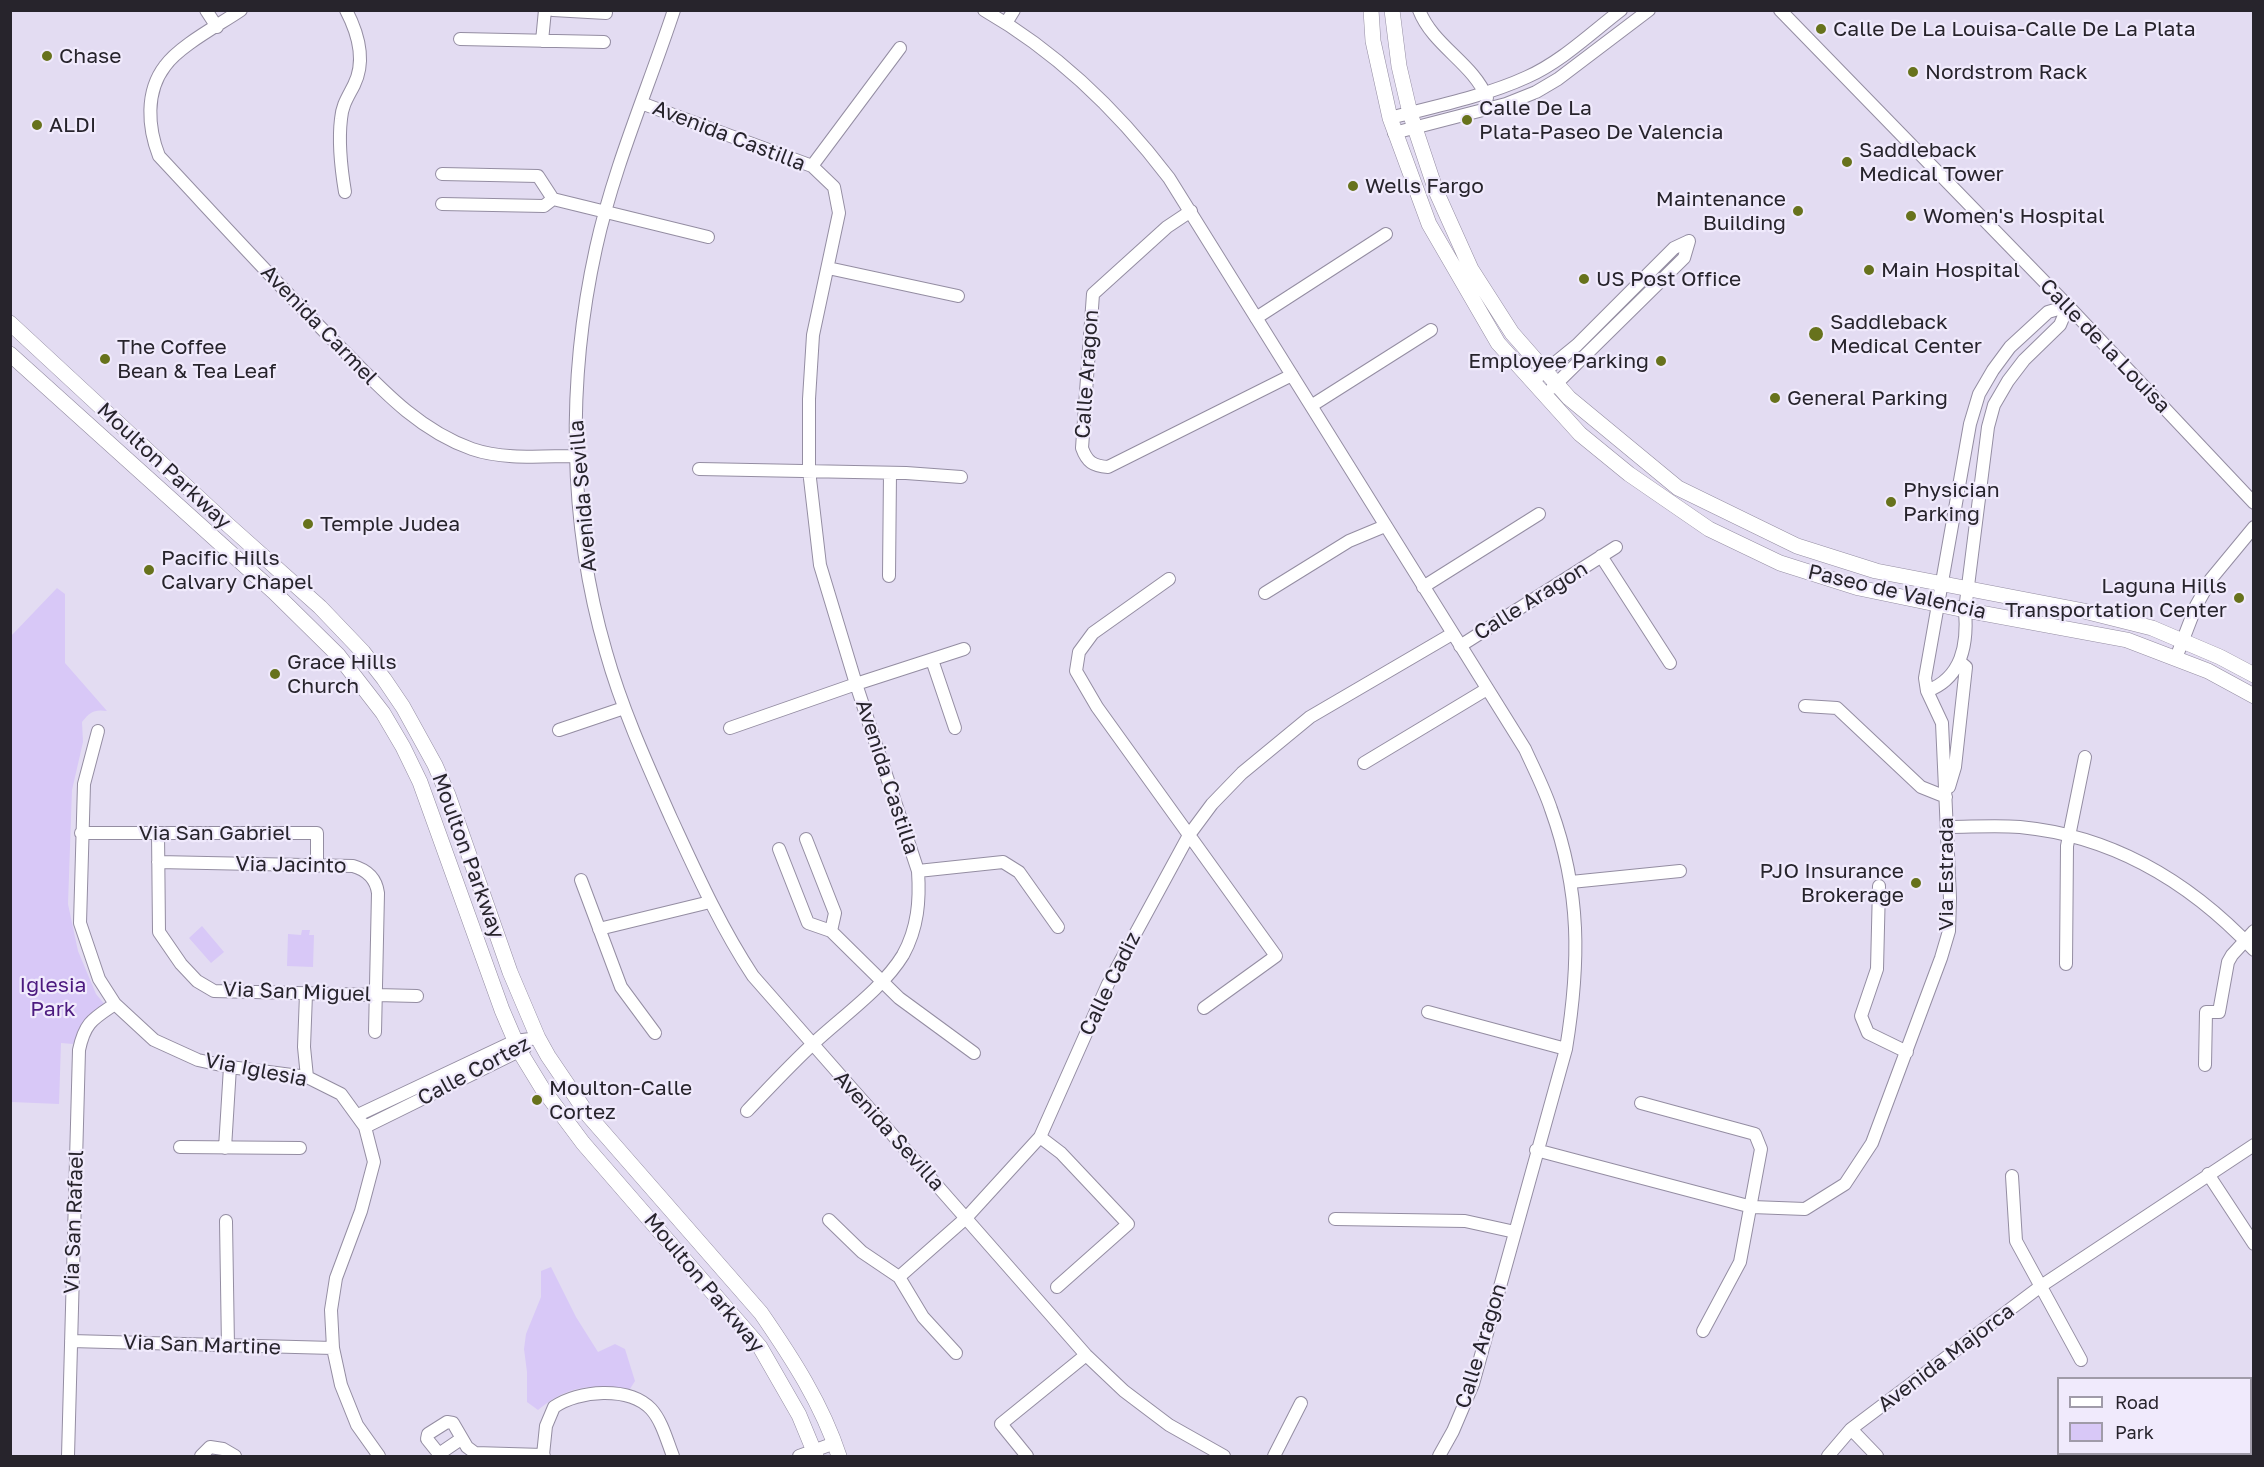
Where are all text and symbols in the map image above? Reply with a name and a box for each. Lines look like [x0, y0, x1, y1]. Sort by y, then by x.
place label: Calle De La Louisa-Calle De La Plata [1833, 16, 2196, 42]
marker: Calle De La Louisa-Calle De La Plata [1814, 22, 1828, 36]
place label: Chase [59, 43, 121, 69]
marker: Chase [40, 49, 54, 63]
place label: Nordstrom Rack [1925, 59, 2088, 85]
marker: Nordstrom Rack [1906, 65, 1920, 79]
street label: Avenida Castilla [649, 95, 809, 177]
place label: Calle De La Plata-Paseo De Valencia [1479, 95, 1723, 145]
place label: ALDI [49, 112, 96, 138]
marker: Calle De La Plata-Paseo De Valencia [1460, 113, 1474, 127]
marker: ALDI [30, 118, 44, 132]
place label: Saddleback Medical Tower [1859, 137, 2004, 187]
marker: Saddleback Medical Tower [1840, 155, 1854, 169]
place label: Wells Fargo [1365, 173, 1484, 199]
marker: Wells Fargo [1346, 179, 1360, 193]
place label: Maintenance Building [1656, 186, 1786, 236]
place label: Women's Hospital [1923, 203, 2105, 229]
marker: Maintenance Building [1791, 204, 1805, 218]
marker: Women's Hospital [1904, 209, 1918, 223]
place label: Main Hospital [1881, 257, 2020, 283]
street label: Avenida Carmel [256, 260, 382, 390]
marker: Main Hospital [1862, 263, 1876, 277]
place label: US Post Office [1596, 266, 1741, 292]
marker: US Post Office [1577, 272, 1591, 286]
street label: Calle de la Louisa [2035, 274, 2175, 418]
street label: Calle Aragon [1070, 309, 1104, 439]
place label: Saddleback Medical Center [1830, 309, 1982, 359]
marker: Saddleback Medical Center [1807, 325, 1825, 343]
place label: The Coffee Bean & Tea Leaf [117, 334, 276, 384]
place label: Employee Parking [1468, 348, 1649, 374]
marker: The Coffee Bean & Tea Leaf [98, 352, 112, 366]
marker: Employee Parking [1654, 354, 1668, 368]
place label: General Parking [1787, 385, 1948, 411]
marker: General Parking [1768, 391, 1782, 405]
street label: Moulton Parkway [92, 397, 236, 535]
street label: Avenida Sevilla [564, 419, 602, 573]
place label: Physician Parking [1903, 477, 2000, 527]
marker: Physician Parking [1884, 495, 1898, 509]
place label: Temple Judea [320, 511, 460, 537]
marker: Temple Judea [301, 517, 315, 531]
place label: Pacific Hills Calvary Chapel [161, 545, 313, 595]
street label: Calle Aragon [1470, 556, 1592, 646]
street label: Paseo de Valencia [1805, 559, 1989, 625]
marker: Pacific Hills Calvary Chapel [142, 563, 156, 577]
place label: Laguna Hills Transportation Center [2005, 573, 2227, 623]
marker: Laguna Hills Transportation Center [2232, 591, 2246, 605]
place label: Grace Hills Church [287, 649, 397, 699]
marker: Grace Hills Church [268, 667, 282, 681]
street label: Avenida Castilla [850, 696, 924, 858]
street label: Moulton Parkway [426, 770, 510, 942]
street label: Via Estrada [1933, 817, 1959, 931]
street label: Via San Gabriel [139, 820, 291, 846]
street label: Via Jacinto [235, 851, 347, 879]
place label: PJO Insurance Brokerage [1760, 858, 1904, 908]
marker: PJO Insurance Brokerage [1909, 876, 1923, 890]
street label: Calle Cadiz [1074, 928, 1146, 1040]
park label: Iglesia Park [20, 972, 86, 1022]
street label: Via San Miguel [222, 977, 372, 1007]
street label: Calle Cortez [414, 1031, 534, 1111]
street label: Via Iglesia [203, 1048, 309, 1092]
street label: Avenida Sevilla [829, 1066, 949, 1196]
place label: Moulton-Calle Cortez [549, 1075, 692, 1125]
marker: Moulton-Calle Cortez [530, 1093, 544, 1107]
street label: Via San Rafael [59, 1149, 89, 1295]
street label: Moulton Parkway [638, 1208, 770, 1358]
street label: Calle Aragon [1450, 1281, 1512, 1411]
street label: Avenida Majorca [1873, 1298, 2019, 1418]
street label: Via San Martine [123, 1330, 281, 1360]
legend [2057, 1377, 2252, 1455]
text: Road [2115, 1391, 2159, 1413]
text: Park [2115, 1421, 2154, 1443]

